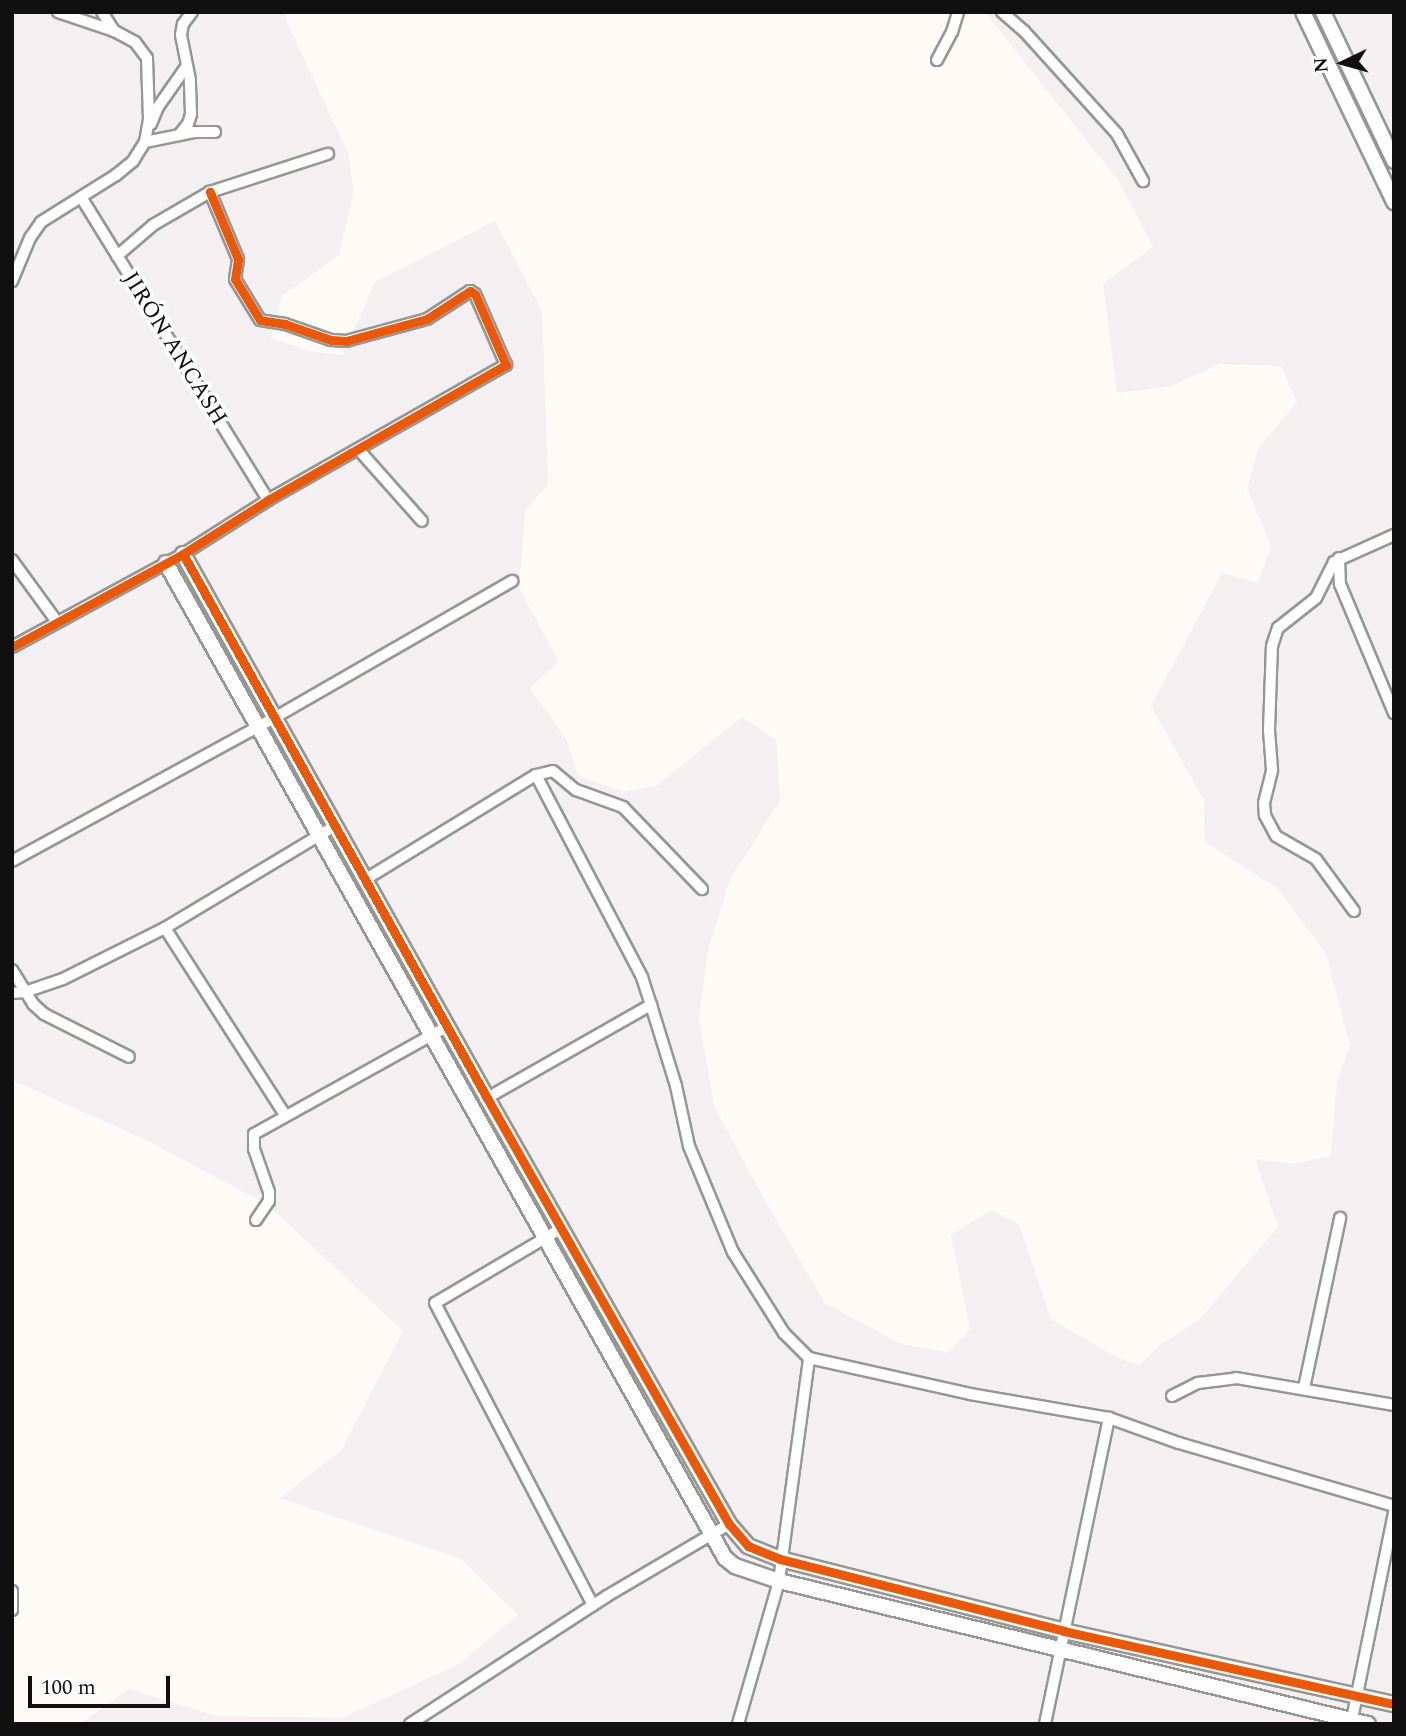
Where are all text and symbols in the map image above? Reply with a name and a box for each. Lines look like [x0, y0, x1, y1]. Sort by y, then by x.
north arrow [1308, 28, 1378, 98]
text: N [1306, 56, 1337, 74]
street label: JIRÓN ANCASH [116, 267, 232, 431]
scale bar [32, 1662, 173, 1706]
text: 100 m [41, 1672, 96, 1704]

